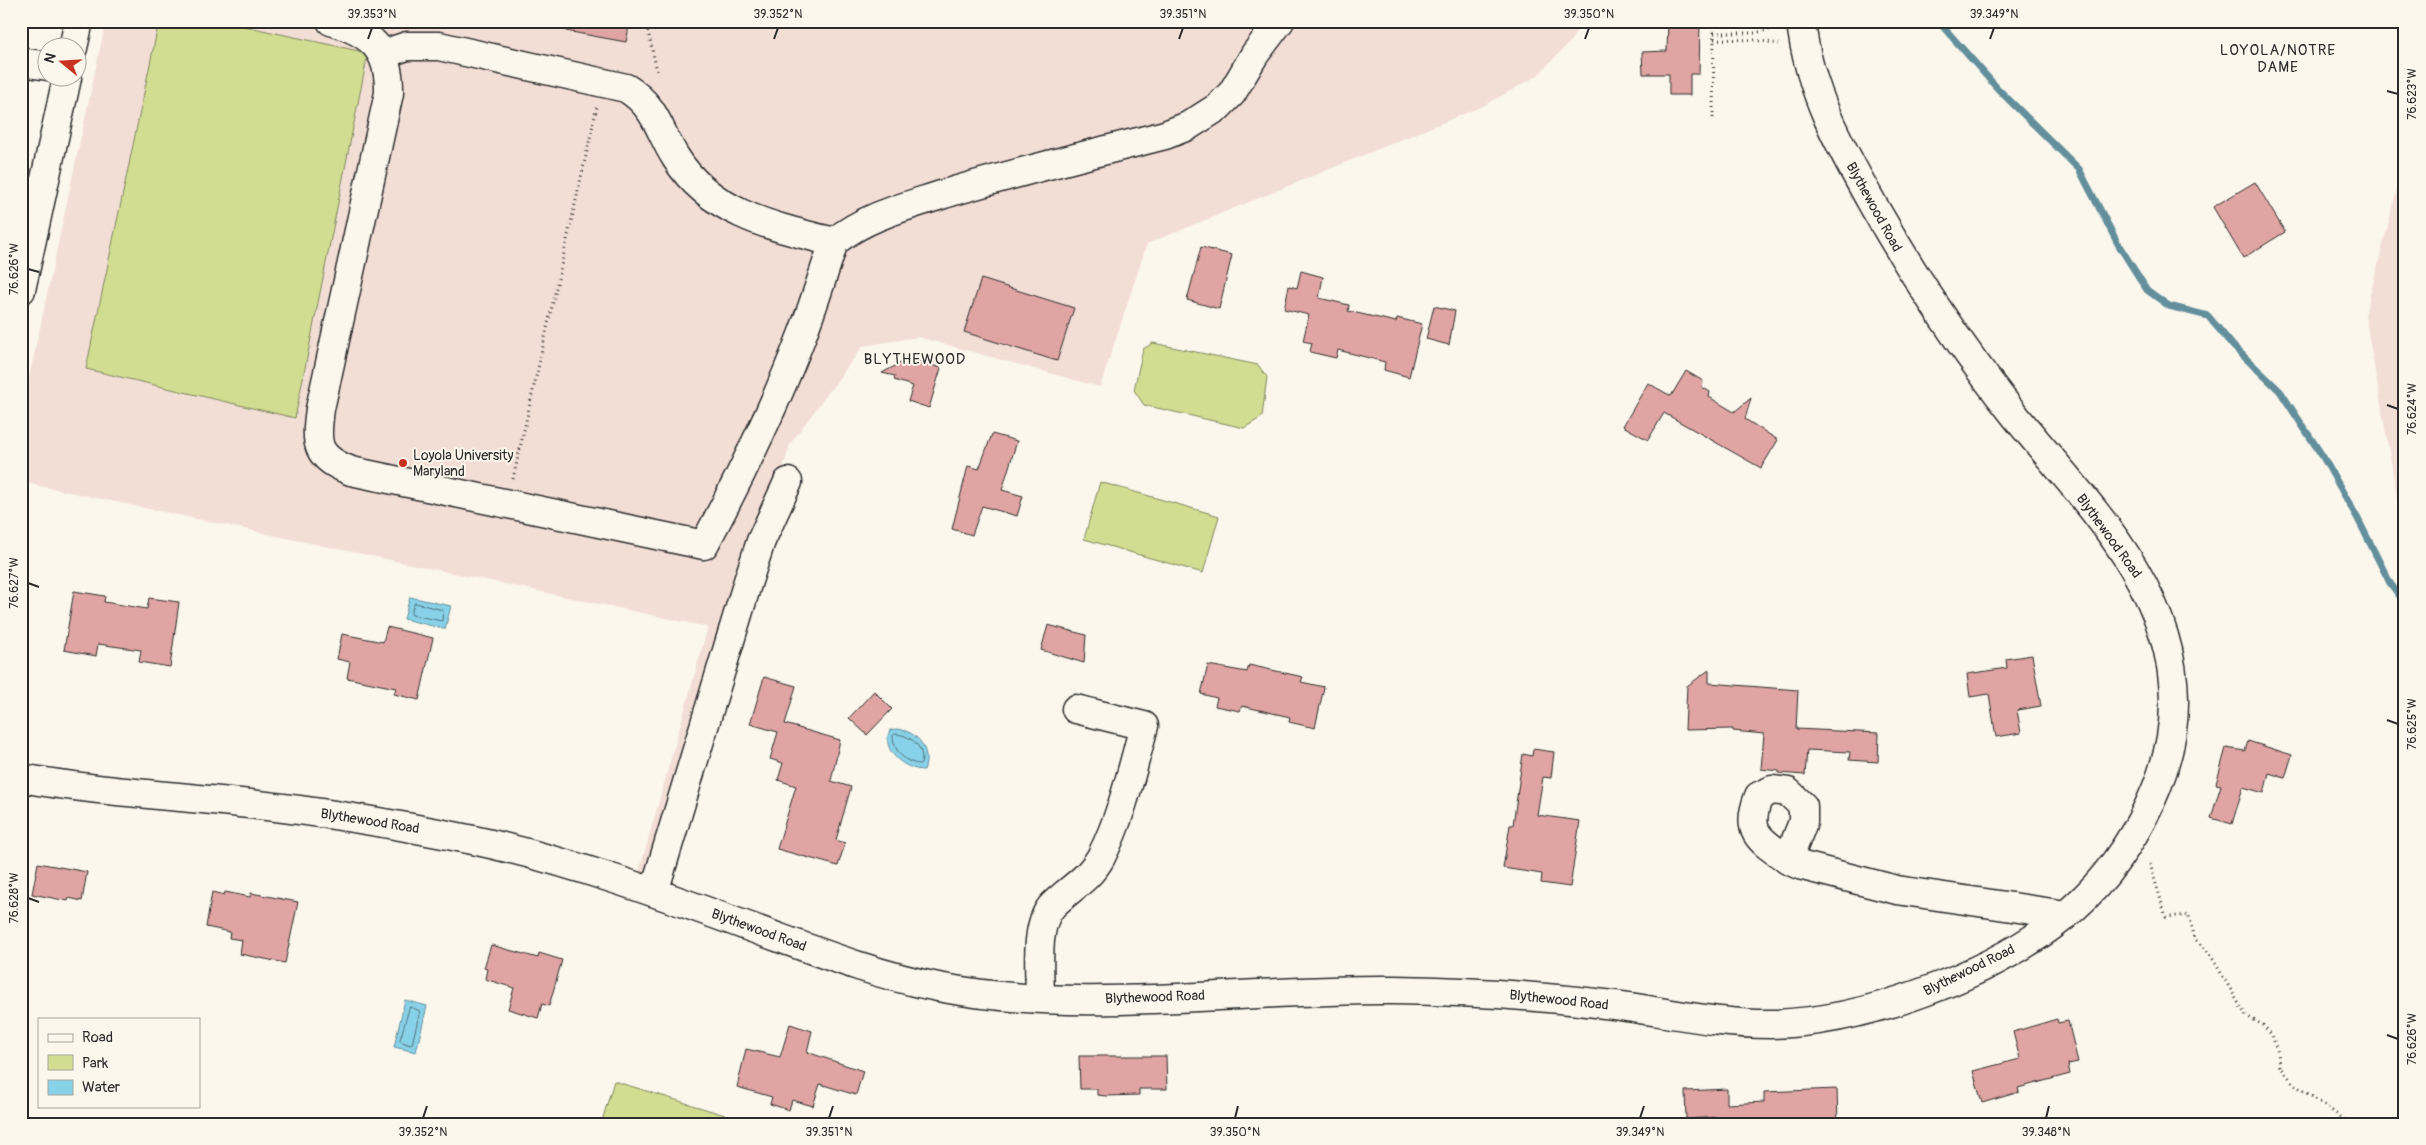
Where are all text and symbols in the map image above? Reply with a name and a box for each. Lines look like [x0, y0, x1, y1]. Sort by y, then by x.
text: 39.353°N [348, 7, 396, 22]
text: 39.352°N [754, 7, 802, 22]
text: 39.351°N [1160, 7, 1206, 22]
text: 39.350°N [1564, 7, 1614, 22]
text: 39.349°N [1970, 7, 2018, 22]
north arrow [38, 38, 88, 88]
district label: LOYOLA/NOTRE DAME [2220, 41, 2336, 77]
text: N [41, 51, 60, 65]
text: 76.623°W [2405, 68, 2420, 120]
street label: Blythewood Road [1842, 159, 1906, 255]
text: 76.626°W [7, 243, 22, 295]
district label: BLYTHEWOOD [864, 350, 966, 369]
text: 76.624°W [2405, 383, 2420, 435]
place label: Loyola University Maryland [413, 447, 513, 480]
marker: Loyola University Maryland [397, 457, 409, 469]
street label: Blythewood Road [2073, 491, 2145, 581]
text: 76.627°W [7, 557, 22, 609]
text: 76.625°W [2405, 698, 2420, 750]
street label: Blythewood Road [319, 805, 421, 837]
text: 76.628°W [7, 872, 22, 924]
street label: Blythewood Road [709, 905, 809, 955]
street label: Blythewood Road [1920, 940, 2018, 1000]
street label: Blythewood Road [1509, 986, 1610, 1014]
street label: Blythewood Road [1105, 987, 1205, 1007]
text: 76.626°W [2405, 1013, 2420, 1065]
legend [38, 1018, 200, 1108]
text: Road [82, 1028, 113, 1047]
text: Park [82, 1054, 109, 1073]
text: Water [82, 1078, 121, 1097]
text: 39.352°N [399, 1125, 447, 1140]
text: 39.351°N [806, 1125, 852, 1140]
text: 39.350°N [1210, 1125, 1260, 1140]
text: 39.349°N [1616, 1125, 1664, 1140]
text: 39.348°N [2022, 1125, 2070, 1140]

